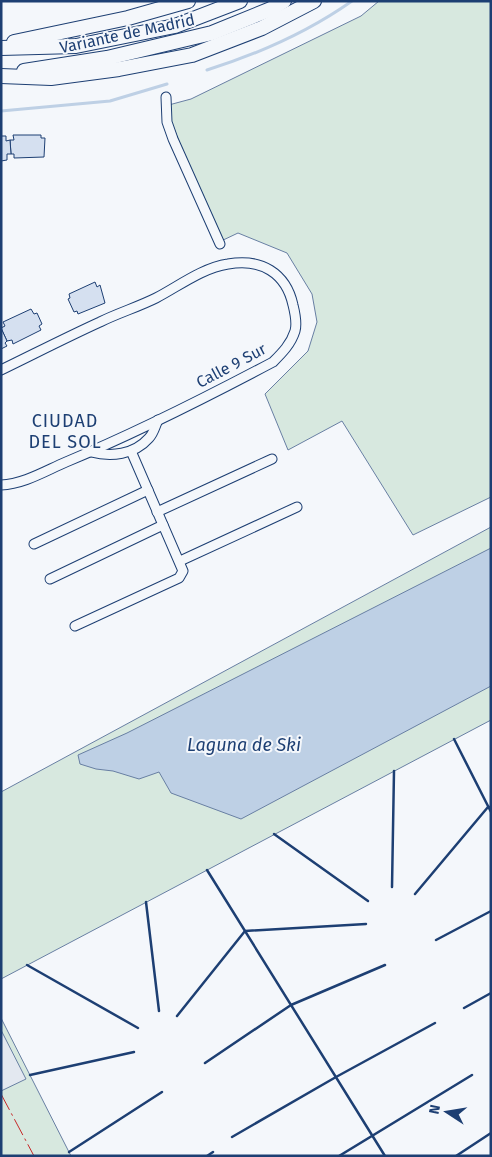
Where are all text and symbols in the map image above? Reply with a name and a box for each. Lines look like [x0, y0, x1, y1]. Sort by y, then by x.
street label: Variante de Madrid [58, 10, 196, 57]
street label: Calle 9 Sur [193, 339, 270, 392]
district label: CIUDAD DEL SOL [28, 410, 102, 453]
water label: Laguna de Ski [187, 734, 301, 756]
north arrow [422, 1087, 472, 1137]
text: N [425, 1103, 444, 1116]

